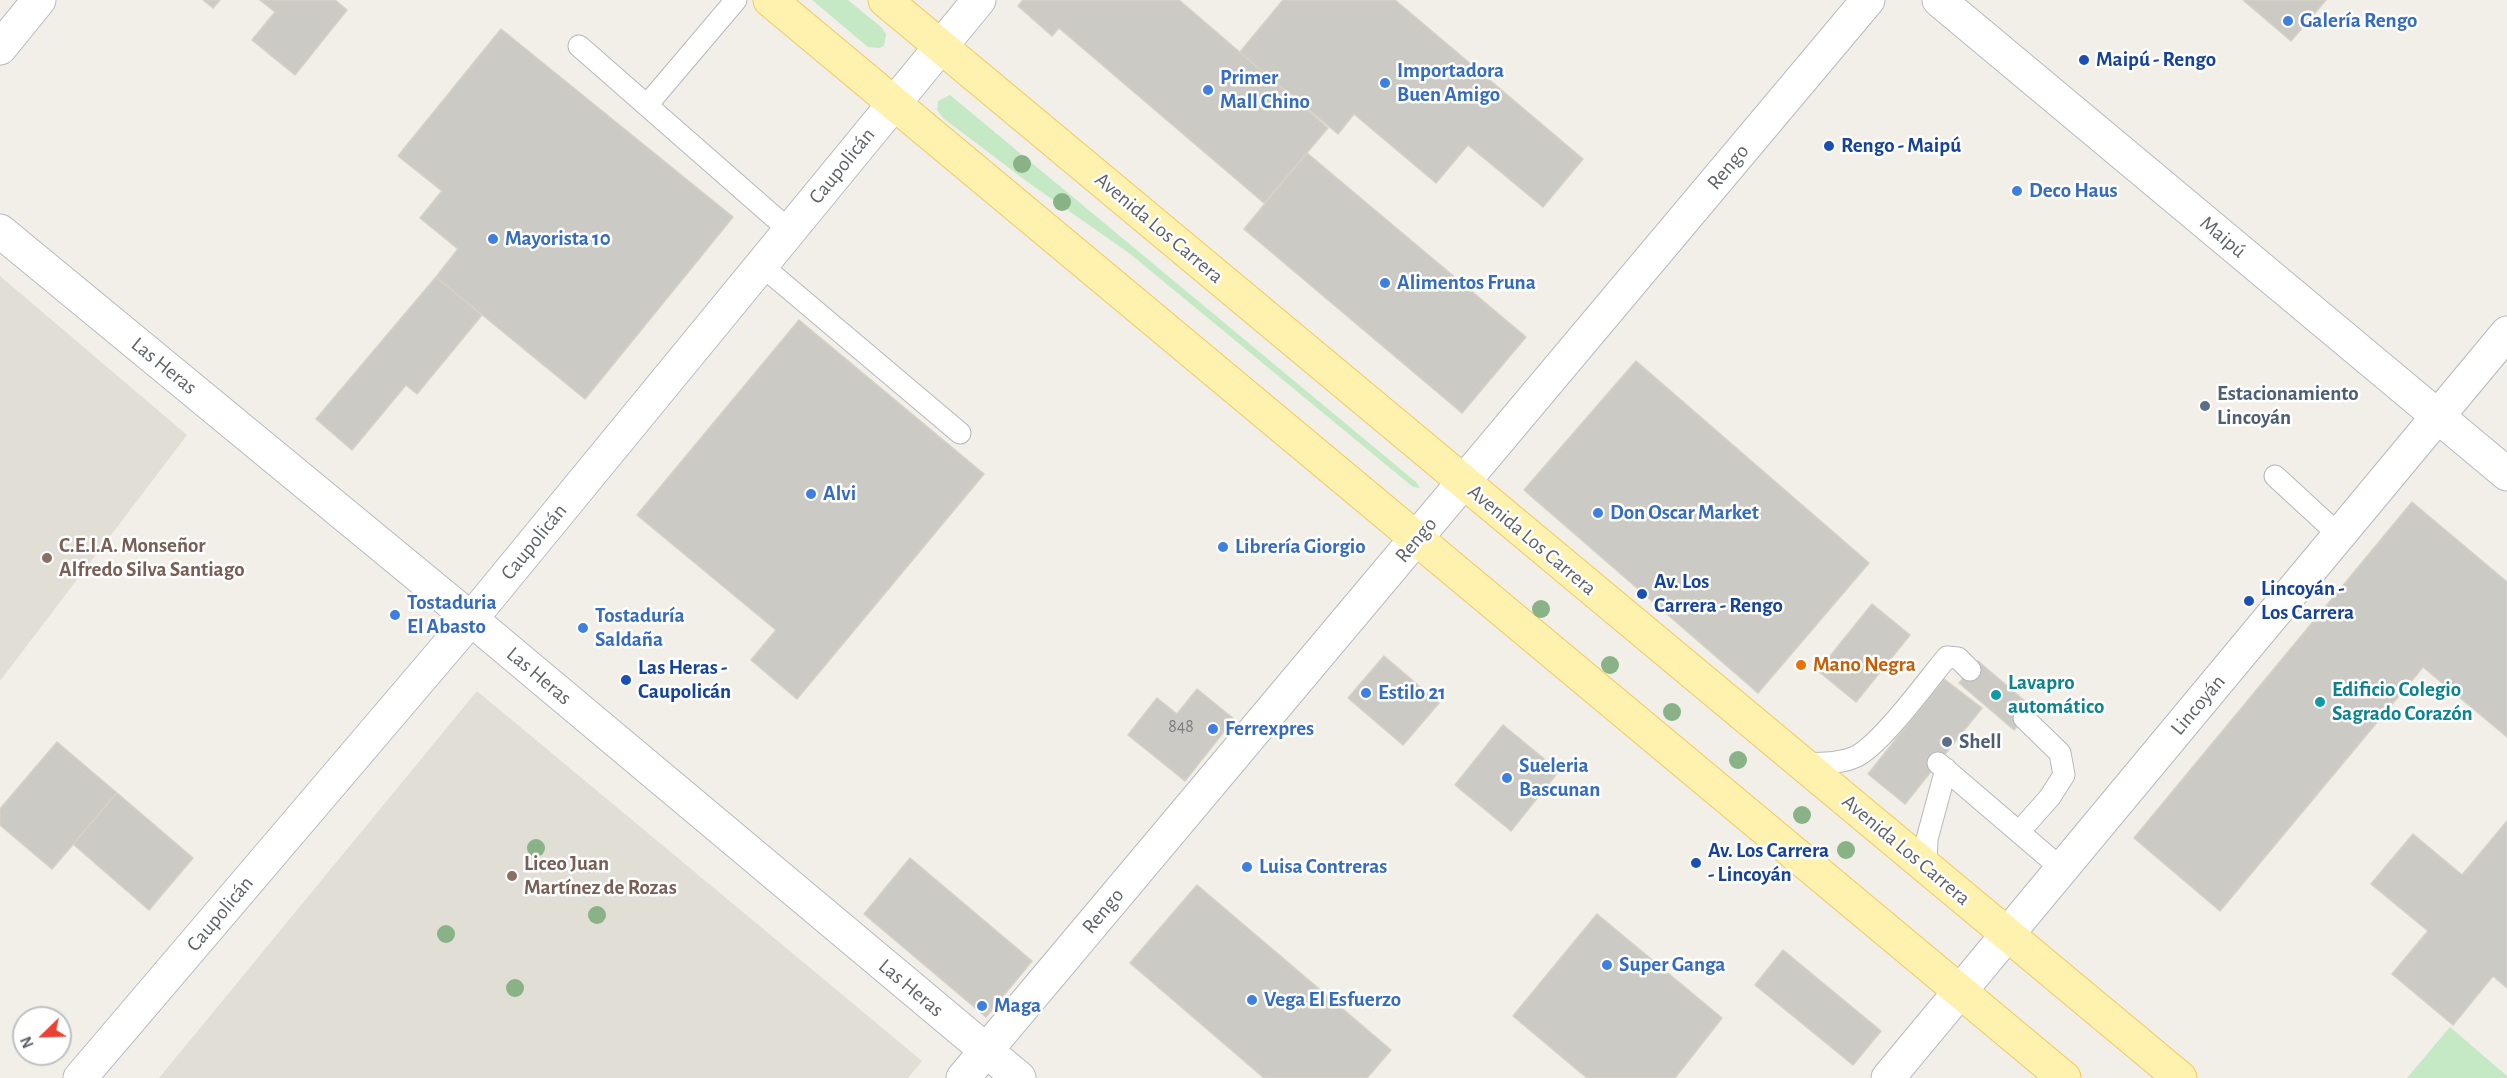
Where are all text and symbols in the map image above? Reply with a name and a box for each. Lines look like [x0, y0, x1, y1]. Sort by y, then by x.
place label: Galería Rengo [2300, 8, 2417, 34]
marker: Galería Rengo [2281, 14, 2295, 28]
place label: Maipú - Rengo [2096, 47, 2216, 73]
marker: Maipú - Rengo [2077, 53, 2091, 67]
place label: Importadora Buen Amigo [1397, 58, 1504, 108]
place label: Primer Mall Chino [1220, 65, 1310, 115]
marker: Importadora Buen Amigo [1378, 76, 1392, 90]
marker: Primer Mall Chino [1201, 83, 1215, 97]
street label: Caupolicán [804, 123, 880, 209]
place label: Rengo - Maipú [1841, 133, 1961, 159]
street label: Rengo [1702, 139, 1754, 195]
marker: Rengo - Maipú [1822, 139, 1836, 153]
street label: Avenida Los Carrera [1090, 167, 1228, 289]
place label: Deco Haus [2029, 178, 2118, 204]
marker: Deco Haus [2010, 184, 2024, 198]
street label: Maipú [2195, 210, 2251, 264]
place label: Mayorista 10 [505, 226, 611, 252]
marker: Mayorista 10 [486, 232, 500, 246]
place label: Alimentos Fruna [1397, 270, 1536, 296]
marker: Alimentos Fruna [1378, 276, 1392, 290]
street label: Las Heras [126, 332, 202, 400]
place label: Estacionamiento Lincoyán [2217, 381, 2359, 431]
marker: Estacionamiento Lincoyán [2198, 399, 2212, 413]
street label: Avenida Los Carrera [1463, 479, 1601, 601]
place label: Alvi [823, 481, 856, 507]
marker: Alvi [804, 487, 818, 501]
street label: Caupolicán [496, 499, 572, 585]
place label: Don Oscar Market [1610, 500, 1759, 526]
marker: Don Oscar Market [1591, 506, 1605, 520]
street label: Rengo [1390, 512, 1442, 568]
place label: C.E.I.A. Monseñor Alfredo Silva Santiago [59, 533, 245, 583]
place label: Librería Giorgio [1235, 534, 1366, 560]
marker: Librería Giorgio [1216, 540, 1230, 554]
marker: C.E.I.A. Monseñor Alfredo Silva Santiago [40, 551, 54, 565]
place label: Av. Los Carrera - Rengo [1654, 569, 1783, 619]
place label: Lincoyán - Los Carrera [2261, 576, 2354, 626]
marker: Av. Los Carrera - Rengo [1635, 587, 1649, 601]
place label: Tostaduria El Abasto [407, 590, 497, 640]
marker: Lincoyán - Los Carrera [2242, 594, 2256, 608]
place label: Tostaduría Saldaña [595, 603, 685, 653]
marker: Tostaduria El Abasto [388, 608, 402, 622]
marker: Tostaduría Saldaña [576, 621, 590, 635]
street label: Las Heras [501, 641, 577, 711]
place label: Mano Negra [1813, 652, 1916, 678]
place label: Las Heras - Caupolicán [638, 655, 731, 705]
marker: Mano Negra [1794, 658, 1808, 672]
street label: Lincoyán [2165, 669, 2231, 741]
place label: Lavapro automático [2008, 670, 2104, 720]
marker: Las Heras - Caupolicán [619, 673, 633, 687]
place label: Edificio Colegio Sagrado Corazón [2332, 677, 2473, 727]
place label: Estilo 21 [1378, 680, 1446, 706]
marker: Estilo 21 [1359, 686, 1373, 700]
marker: Lavapro automático [1989, 688, 2003, 702]
marker: Edificio Colegio Sagrado Corazón [2313, 695, 2327, 709]
house number: 848 [1168, 716, 1194, 738]
place label: Ferrexpres [1225, 716, 1314, 742]
marker: Ferrexpres [1206, 722, 1220, 736]
place label: Shell [1959, 729, 2001, 755]
marker: Shell [1940, 735, 1954, 749]
place label: Sueleria Bascunan [1519, 753, 1600, 803]
marker: Sueleria Bascunan [1500, 771, 1514, 785]
street label: Avenida Los Carrera [1837, 789, 1975, 911]
place label: Av. Los Carrera - Lincoyán [1708, 838, 1829, 888]
place label: Liceo Juan Martínez de Rozas [524, 851, 677, 901]
place label: Luisa Contreras [1259, 854, 1387, 880]
marker: Av. Los Carrera - Lincoyán [1689, 856, 1703, 870]
marker: Luisa Contreras [1240, 860, 1254, 874]
marker: Liceo Juan Martínez de Rozas [505, 869, 519, 883]
street label: Caupolicán [181, 871, 259, 957]
street label: Rengo [1077, 883, 1129, 939]
place label: Super Ganga [1619, 952, 1725, 978]
street label: Las Heras [873, 953, 949, 1023]
marker: Super Ganga [1600, 958, 1614, 972]
place label: Vega El Esfuerzo [1264, 987, 1401, 1013]
place label: Maga [994, 993, 1041, 1019]
marker: Vega El Esfuerzo [1245, 993, 1259, 1007]
marker: Maga [975, 999, 989, 1013]
north arrow [12, 1006, 72, 1066]
text: N [18, 1034, 37, 1050]

